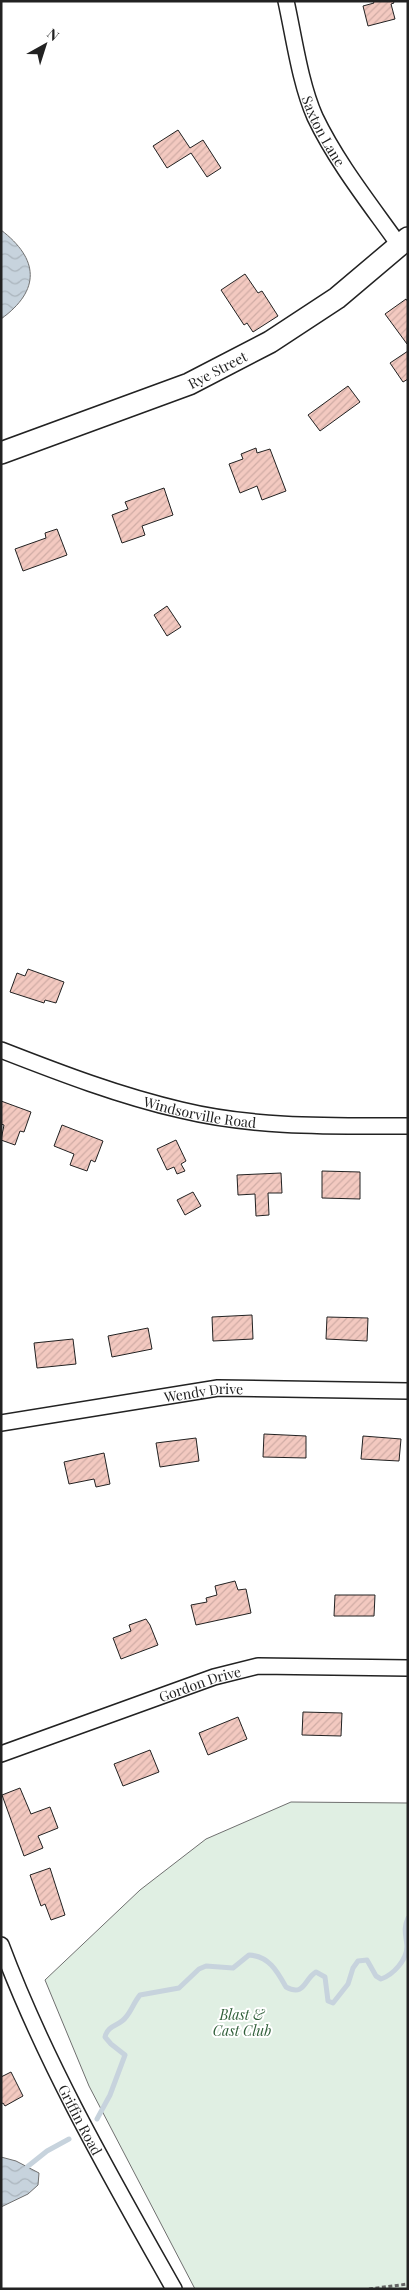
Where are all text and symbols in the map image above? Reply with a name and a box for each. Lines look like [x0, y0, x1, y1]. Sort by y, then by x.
north arrow [20, 20, 70, 70]
text: N [44, 24, 63, 45]
street label: Saxton Lane [298, 93, 350, 170]
street label: Rye Street [184, 346, 251, 393]
street label: Windsorville Road [141, 1091, 257, 1132]
street label: Wendy Drive [161, 1378, 243, 1406]
street label: Gordon Drive [156, 1661, 243, 1706]
park label: Blast & Cast Club [213, 2005, 271, 2040]
street label: Griffin Road [54, 2081, 107, 2158]

